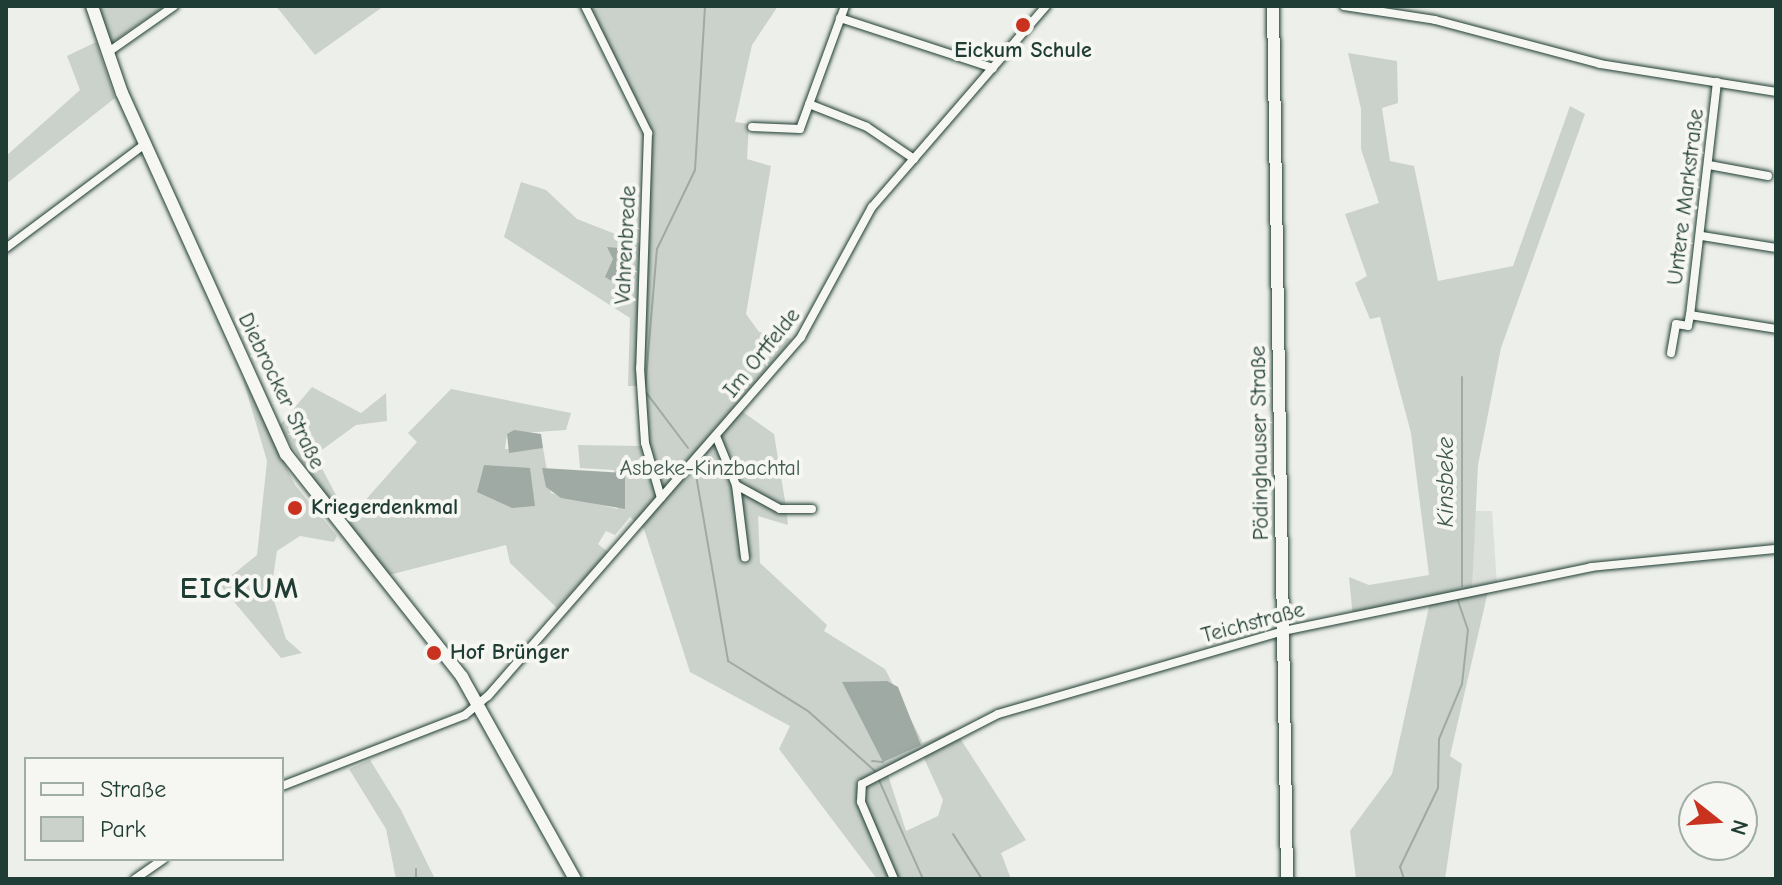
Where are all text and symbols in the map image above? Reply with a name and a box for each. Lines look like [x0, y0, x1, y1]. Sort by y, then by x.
marker: Eickum Schule [1014, 16, 1032, 34]
place label: Eickum Schule [954, 38, 1092, 64]
street label: Untere Markstraße [1662, 107, 1710, 287]
street label: Vahrenbrede [610, 185, 642, 305]
street label: Im Ortfelde [718, 303, 806, 403]
street label: Diebrocker Straße [232, 309, 330, 473]
street label: Pödinghauser Straße [1245, 345, 1275, 541]
water label: Kinsbeke [1432, 437, 1460, 527]
park label: Asbeke-Kinzbachtal [619, 456, 801, 482]
place label: Kriegerdenkmal [311, 495, 458, 521]
marker: Kriegerdenkmal [286, 499, 304, 517]
district label: EICKUM [180, 571, 300, 607]
street label: Teichstraße [1198, 597, 1308, 649]
place label: Hof Brünger [450, 640, 569, 666]
marker: Hof Brünger [425, 644, 443, 662]
legend [24, 757, 284, 861]
text: Straße [100, 775, 166, 803]
north arrow [1678, 781, 1758, 861]
text: Park [100, 815, 146, 843]
text: N [1725, 817, 1754, 838]

